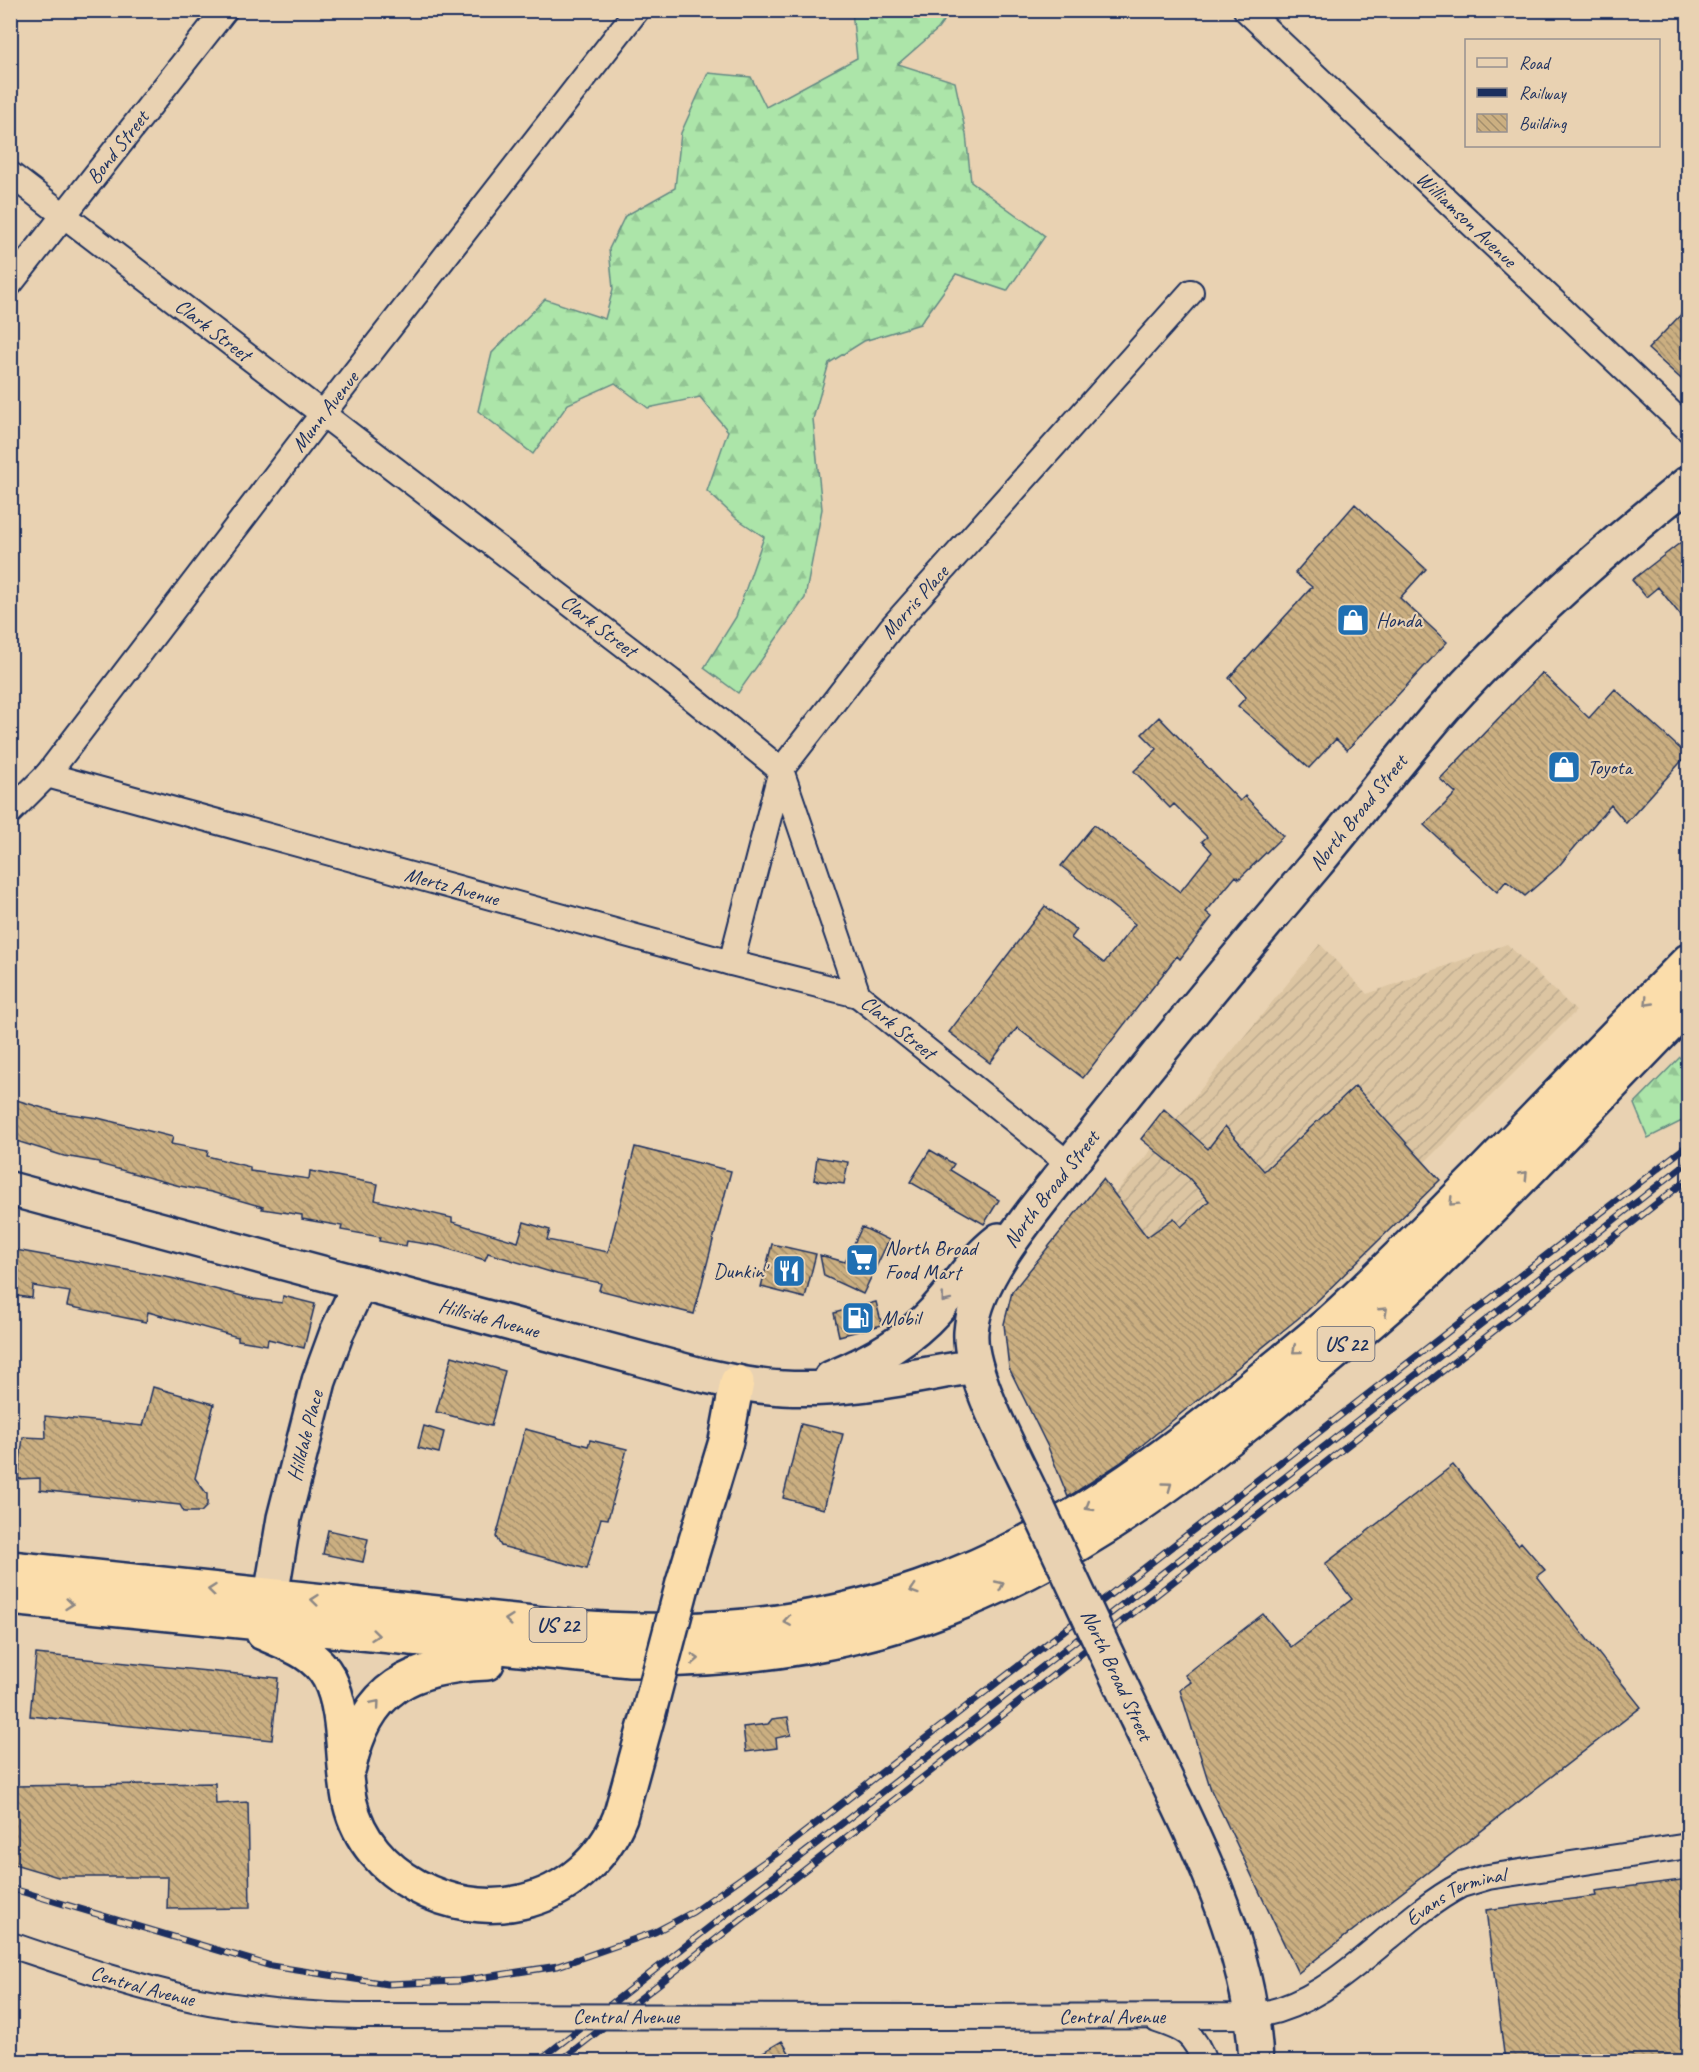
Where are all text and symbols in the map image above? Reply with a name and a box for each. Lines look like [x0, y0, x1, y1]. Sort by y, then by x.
legend [1465, 39, 1660, 147]
text: Road [1519, 52, 1552, 74]
text: Railway [1519, 82, 1567, 104]
street label: Bond Street [80, 103, 156, 189]
text: Building [1519, 112, 1568, 134]
street label: Williamson Avenue [1411, 165, 1524, 274]
street label: Clark Street [170, 293, 259, 369]
street label: Munn Avenue [285, 364, 366, 457]
street label: Morris Place [875, 558, 956, 644]
street label: Clark Street [556, 588, 644, 665]
shop icon: Honda [1335, 602, 1371, 638]
place label: Honda [1376, 607, 1423, 633]
street label: North Broad Street [1303, 748, 1414, 876]
shop icon: Toyota [1546, 749, 1582, 785]
place label: Toyota [1587, 754, 1634, 780]
street label: Mertz Avenue [402, 861, 503, 912]
street label: Clark Street [856, 989, 943, 1067]
one-way arrow [1644, 995, 1655, 1006]
street label: North Broad Street [997, 1124, 1106, 1253]
one-way arrow [1517, 1171, 1528, 1181]
one-way arrow [1449, 1195, 1460, 1206]
place label: North Broad Food Mart [885, 1235, 980, 1285]
supermarket icon: North Broad Food Mart [844, 1242, 880, 1278]
restaurant icon: Dunkin' [771, 1253, 807, 1289]
place label: Dunkin' [713, 1258, 771, 1284]
street label: Hillside Avenue [436, 1292, 543, 1344]
one-way arrow [941, 1292, 952, 1303]
fuel station icon: Mobil [840, 1300, 876, 1336]
place label: Mobil [881, 1305, 924, 1331]
one-way arrow [1378, 1307, 1388, 1318]
road number: US 22 [1318, 1327, 1374, 1361]
one-way arrow [1292, 1343, 1303, 1354]
street label: Hilldale Place [281, 1387, 329, 1484]
one-way arrow [1161, 1483, 1172, 1494]
one-way arrow [1085, 1499, 1095, 1511]
one-way arrow [994, 1581, 1005, 1593]
one-way arrow [909, 1583, 920, 1595]
one-way arrow [208, 1584, 217, 1596]
one-way arrow [310, 1594, 319, 1607]
one-way arrow [64, 1597, 73, 1610]
street label: North Broad Street [1075, 1605, 1160, 1746]
road number: US 22 [530, 1608, 586, 1642]
one-way arrow [504, 1614, 513, 1627]
one-way arrow [782, 1614, 792, 1627]
one-way arrow [371, 1628, 380, 1641]
one-way arrow [691, 1653, 700, 1666]
one-way arrow [369, 1700, 380, 1711]
street label: Evans Terminal [1400, 1861, 1511, 1932]
street label: Central Avenue [88, 1959, 198, 2012]
street label: Central Avenue [573, 2003, 680, 2030]
street label: Central Avenue [1059, 2003, 1166, 2030]

